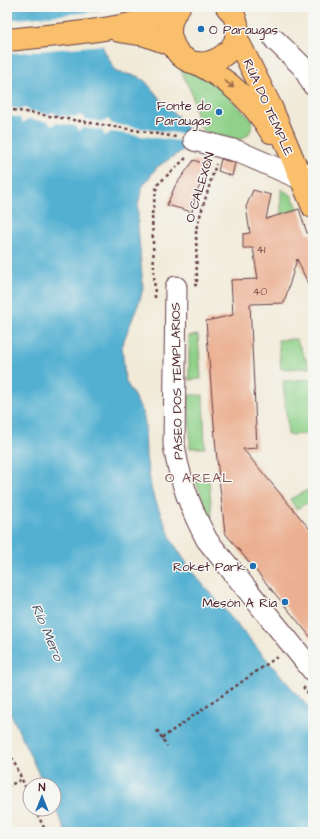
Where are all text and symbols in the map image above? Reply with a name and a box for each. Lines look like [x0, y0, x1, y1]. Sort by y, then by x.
place label: O Paraugas [209, 21, 279, 40]
marker: O Paraugas [196, 24, 206, 34]
street label: RÚA DO TEMPLE [239, 56, 298, 159]
one-way arrow [224, 79, 235, 88]
place label: Fonte do Paraugas [156, 97, 212, 131]
marker: Fonte do Paraugas [214, 107, 224, 117]
street label: O CALEXÓN [181, 150, 219, 225]
house number: 41 [257, 242, 266, 257]
house number: 40 [253, 284, 267, 299]
street label: PASEO DOS TEMPLARIOS [167, 302, 187, 460]
district label: O AREAL [165, 468, 233, 488]
place label: Roket Park [173, 558, 245, 576]
marker: Roket Park [248, 561, 258, 571]
place label: Mesón A Ría [202, 594, 277, 612]
marker: Mesón A Ría [280, 597, 290, 607]
water label: Río Mero [26, 601, 69, 665]
north arrow [22, 777, 62, 817]
text: N [39, 780, 46, 795]

